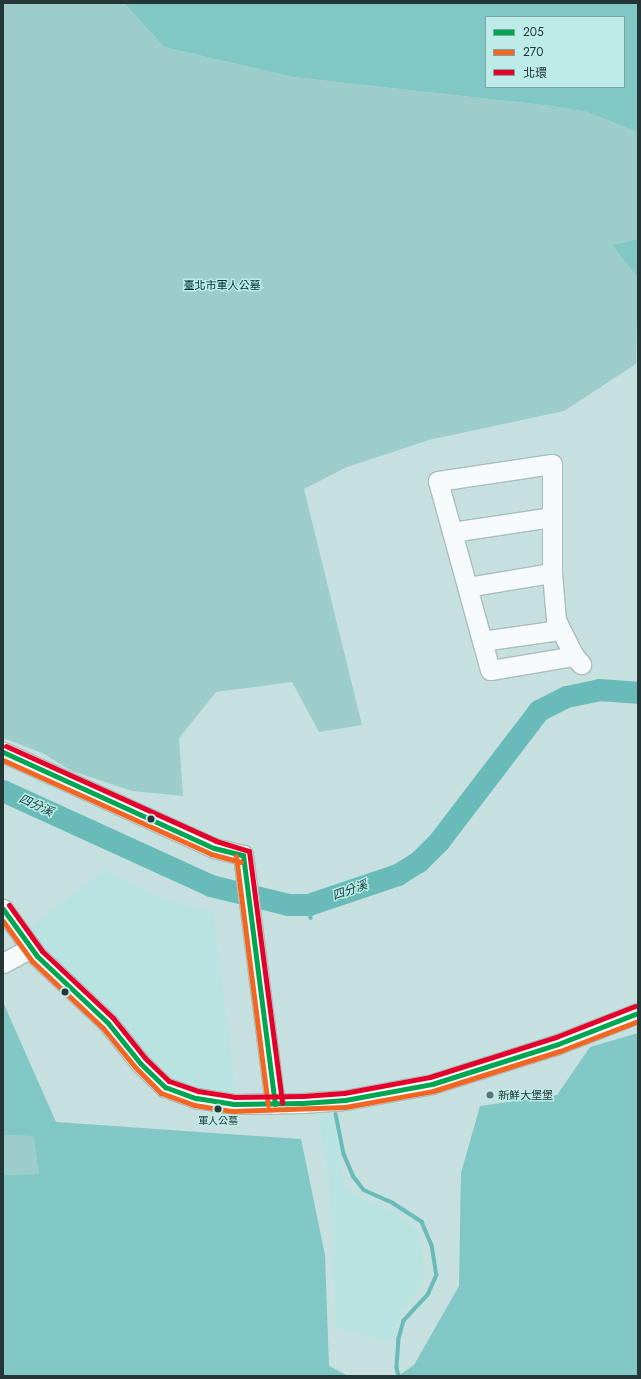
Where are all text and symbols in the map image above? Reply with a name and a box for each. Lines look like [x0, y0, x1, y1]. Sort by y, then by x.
legend [485, 16, 625, 88]
text: 205 [523, 23, 544, 41]
text: 270 [523, 43, 543, 61]
text: 北環 [523, 64, 547, 82]
park label: 臺北市軍人公墓 [184, 278, 260, 292]
water label: 四分溪 [17, 792, 55, 820]
unlabelled marker [146, 814, 156, 824]
water label: 四分溪 [331, 878, 369, 904]
unlabelled marker [60, 987, 70, 997]
place label: 新鮮大堡堡 [498, 1088, 553, 1102]
marker: 新鮮大堡堡 [485, 1090, 495, 1100]
marker: 軍人公墓 [213, 1104, 223, 1114]
place label: 軍人公墓 [198, 1115, 238, 1127]

